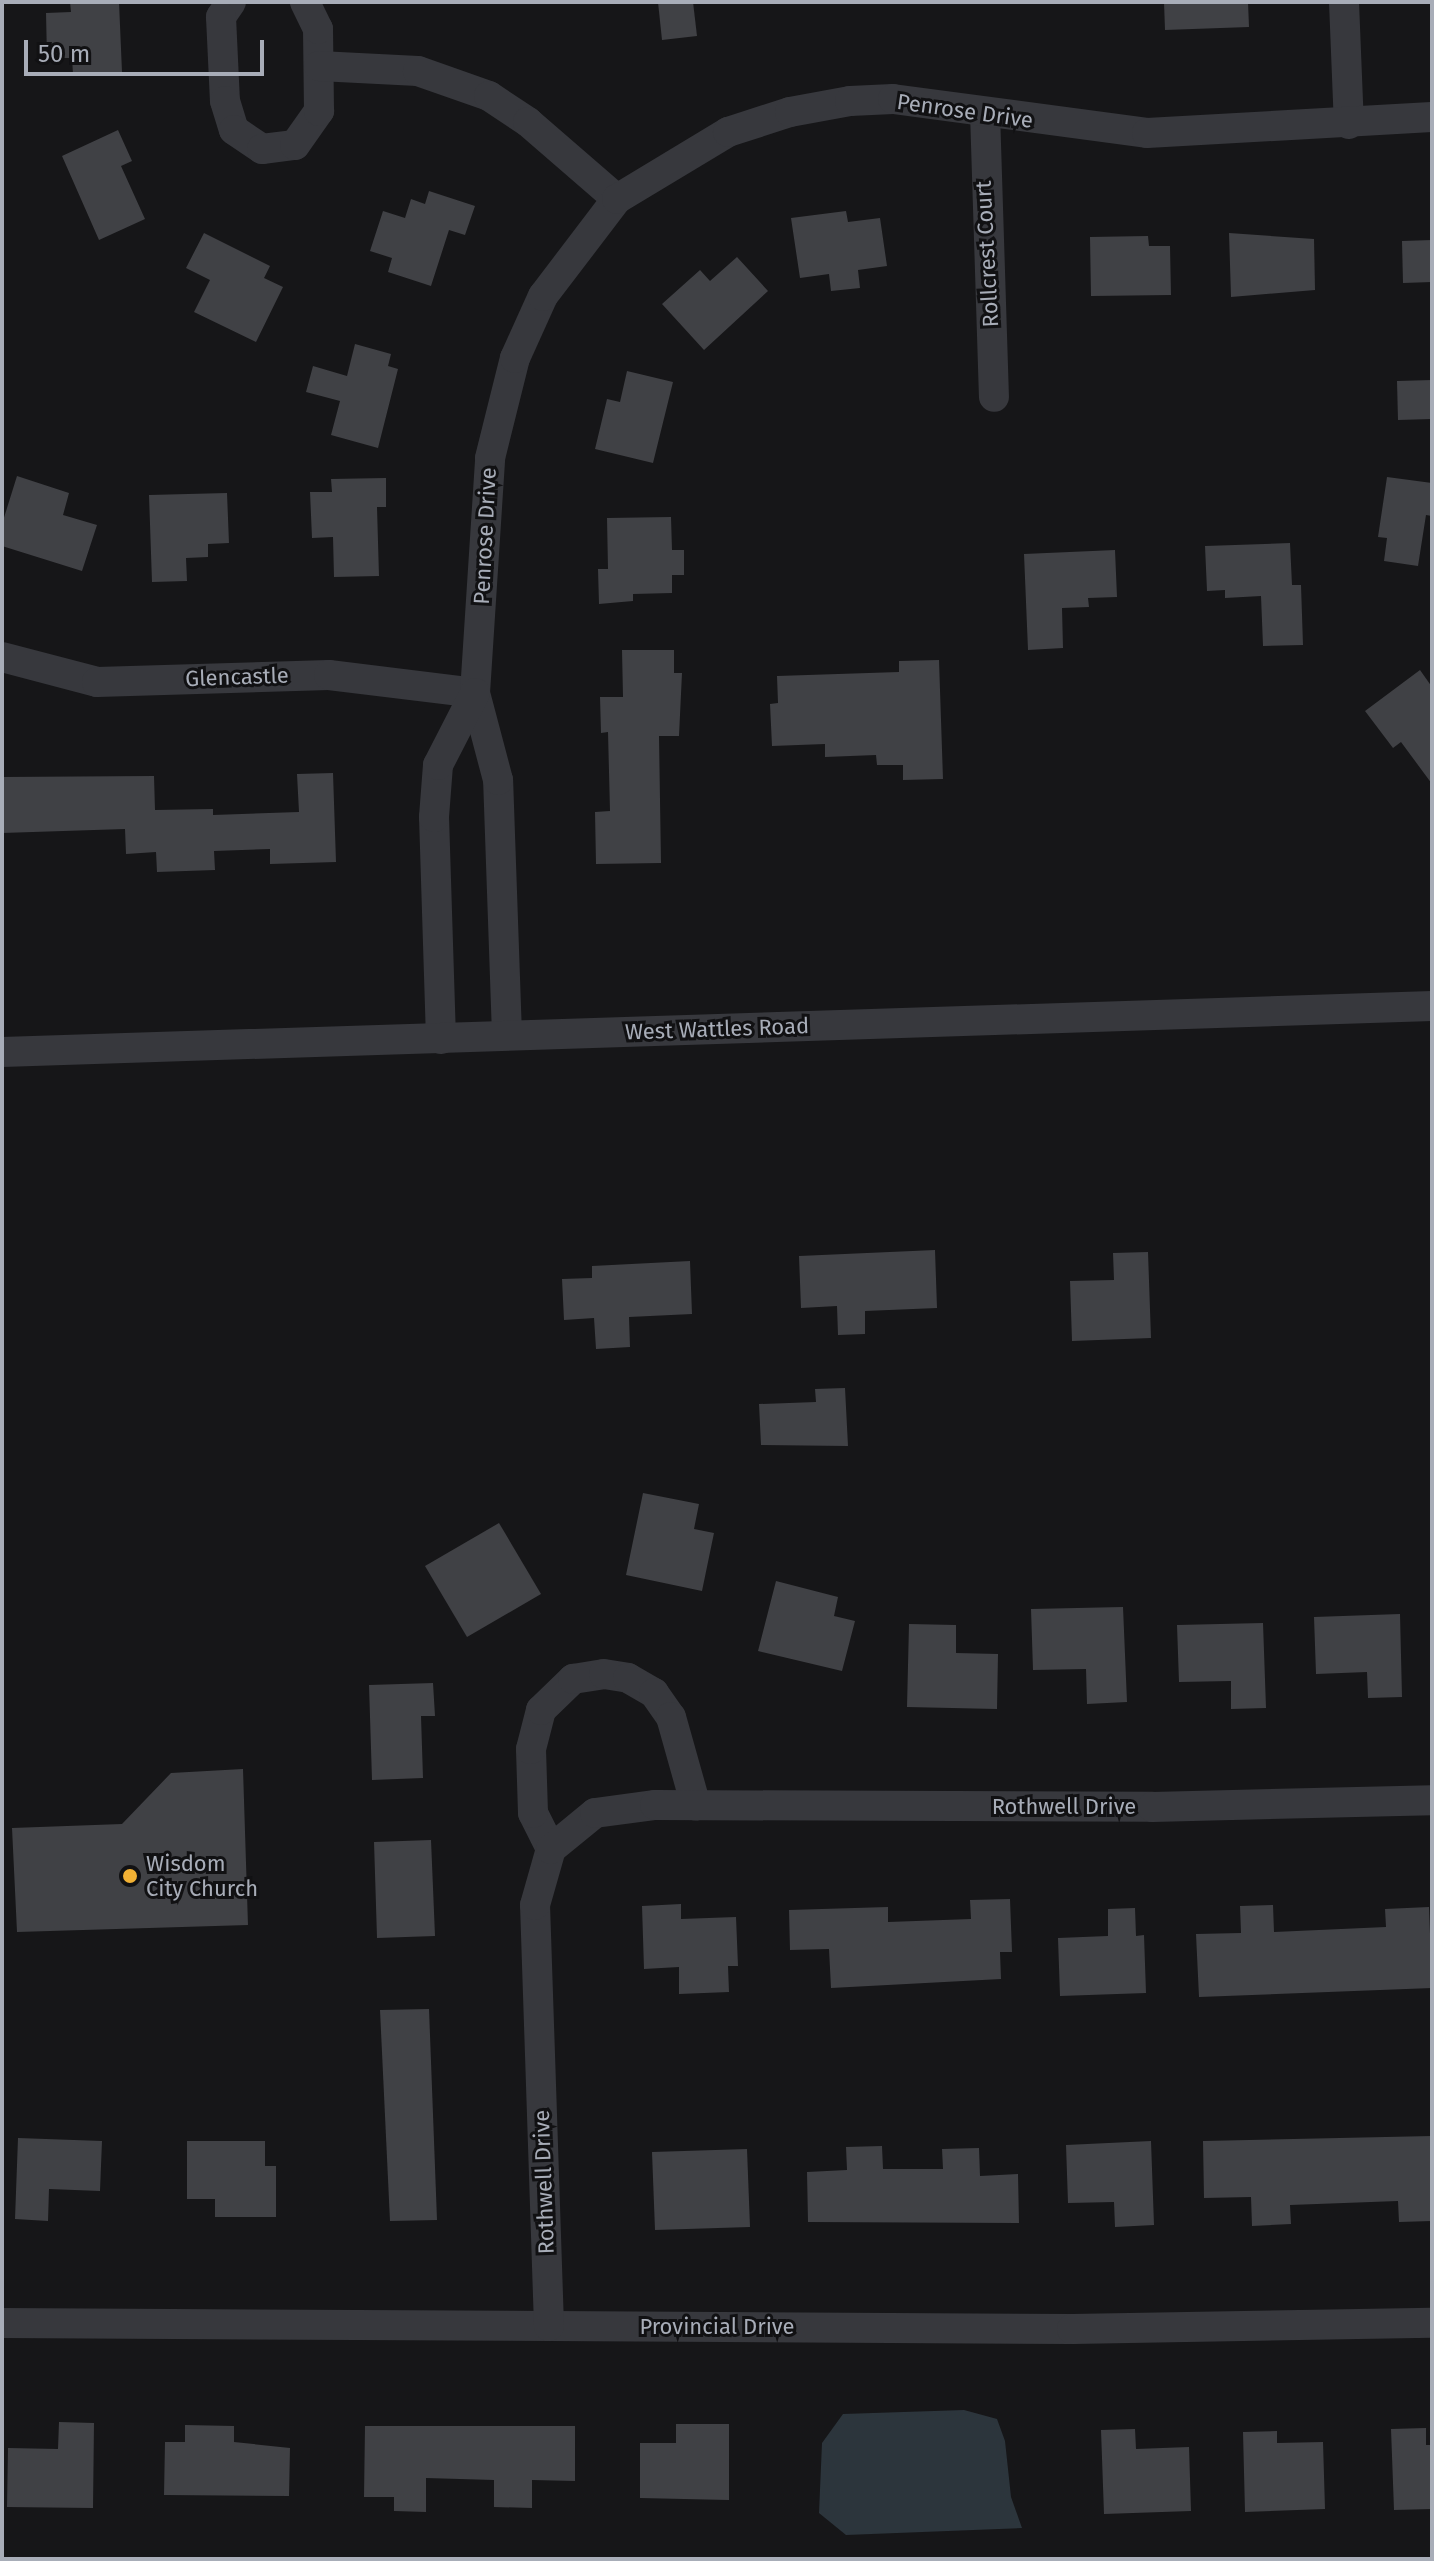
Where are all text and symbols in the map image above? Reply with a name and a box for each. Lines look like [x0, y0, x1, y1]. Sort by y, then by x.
scale bar [28, 24, 268, 74]
text: 50 m [38, 40, 90, 68]
street label: Penrose Drive [895, 88, 1035, 134]
street label: Rollcrest Court [970, 180, 1004, 328]
street label: Penrose Drive [468, 467, 502, 605]
street label: Glencastle [185, 662, 289, 692]
street label: West Wattles Road [624, 1013, 810, 1045]
street label: Rothwell Drive [992, 1794, 1136, 1820]
place label: Wisdom City Church [146, 1850, 258, 1902]
marker: Wisdom City Church [121, 1867, 139, 1885]
street label: Rothwell Drive [528, 2109, 560, 2255]
street label: Provincial Drive [639, 2314, 795, 2340]

